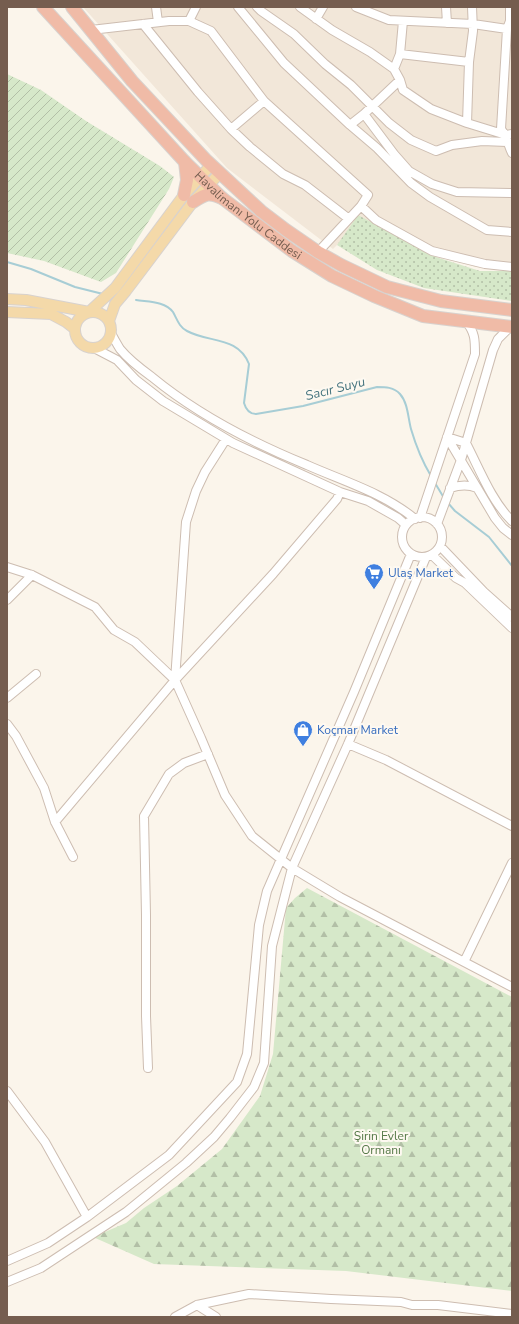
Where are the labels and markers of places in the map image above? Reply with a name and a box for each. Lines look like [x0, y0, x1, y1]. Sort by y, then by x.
supermarket icon: Ulaş Market [363, 562, 385, 590]
place label: Ulaş Market [388, 565, 454, 581]
shop icon: Koçmar Market [292, 719, 314, 747]
place label: Koçmar Market [317, 722, 399, 738]

